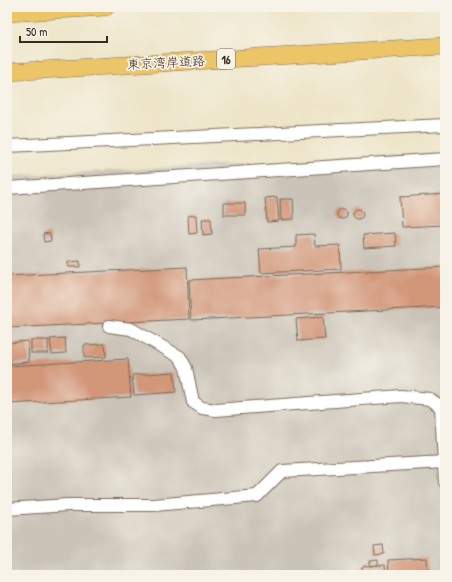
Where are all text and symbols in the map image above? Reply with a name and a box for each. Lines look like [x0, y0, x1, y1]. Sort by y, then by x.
scale bar [20, 18, 107, 44]
text: 50 m [26, 23, 47, 40]
road number: 16 [217, 49, 235, 69]
street label: 東京湾岸道路 [127, 51, 205, 73]

